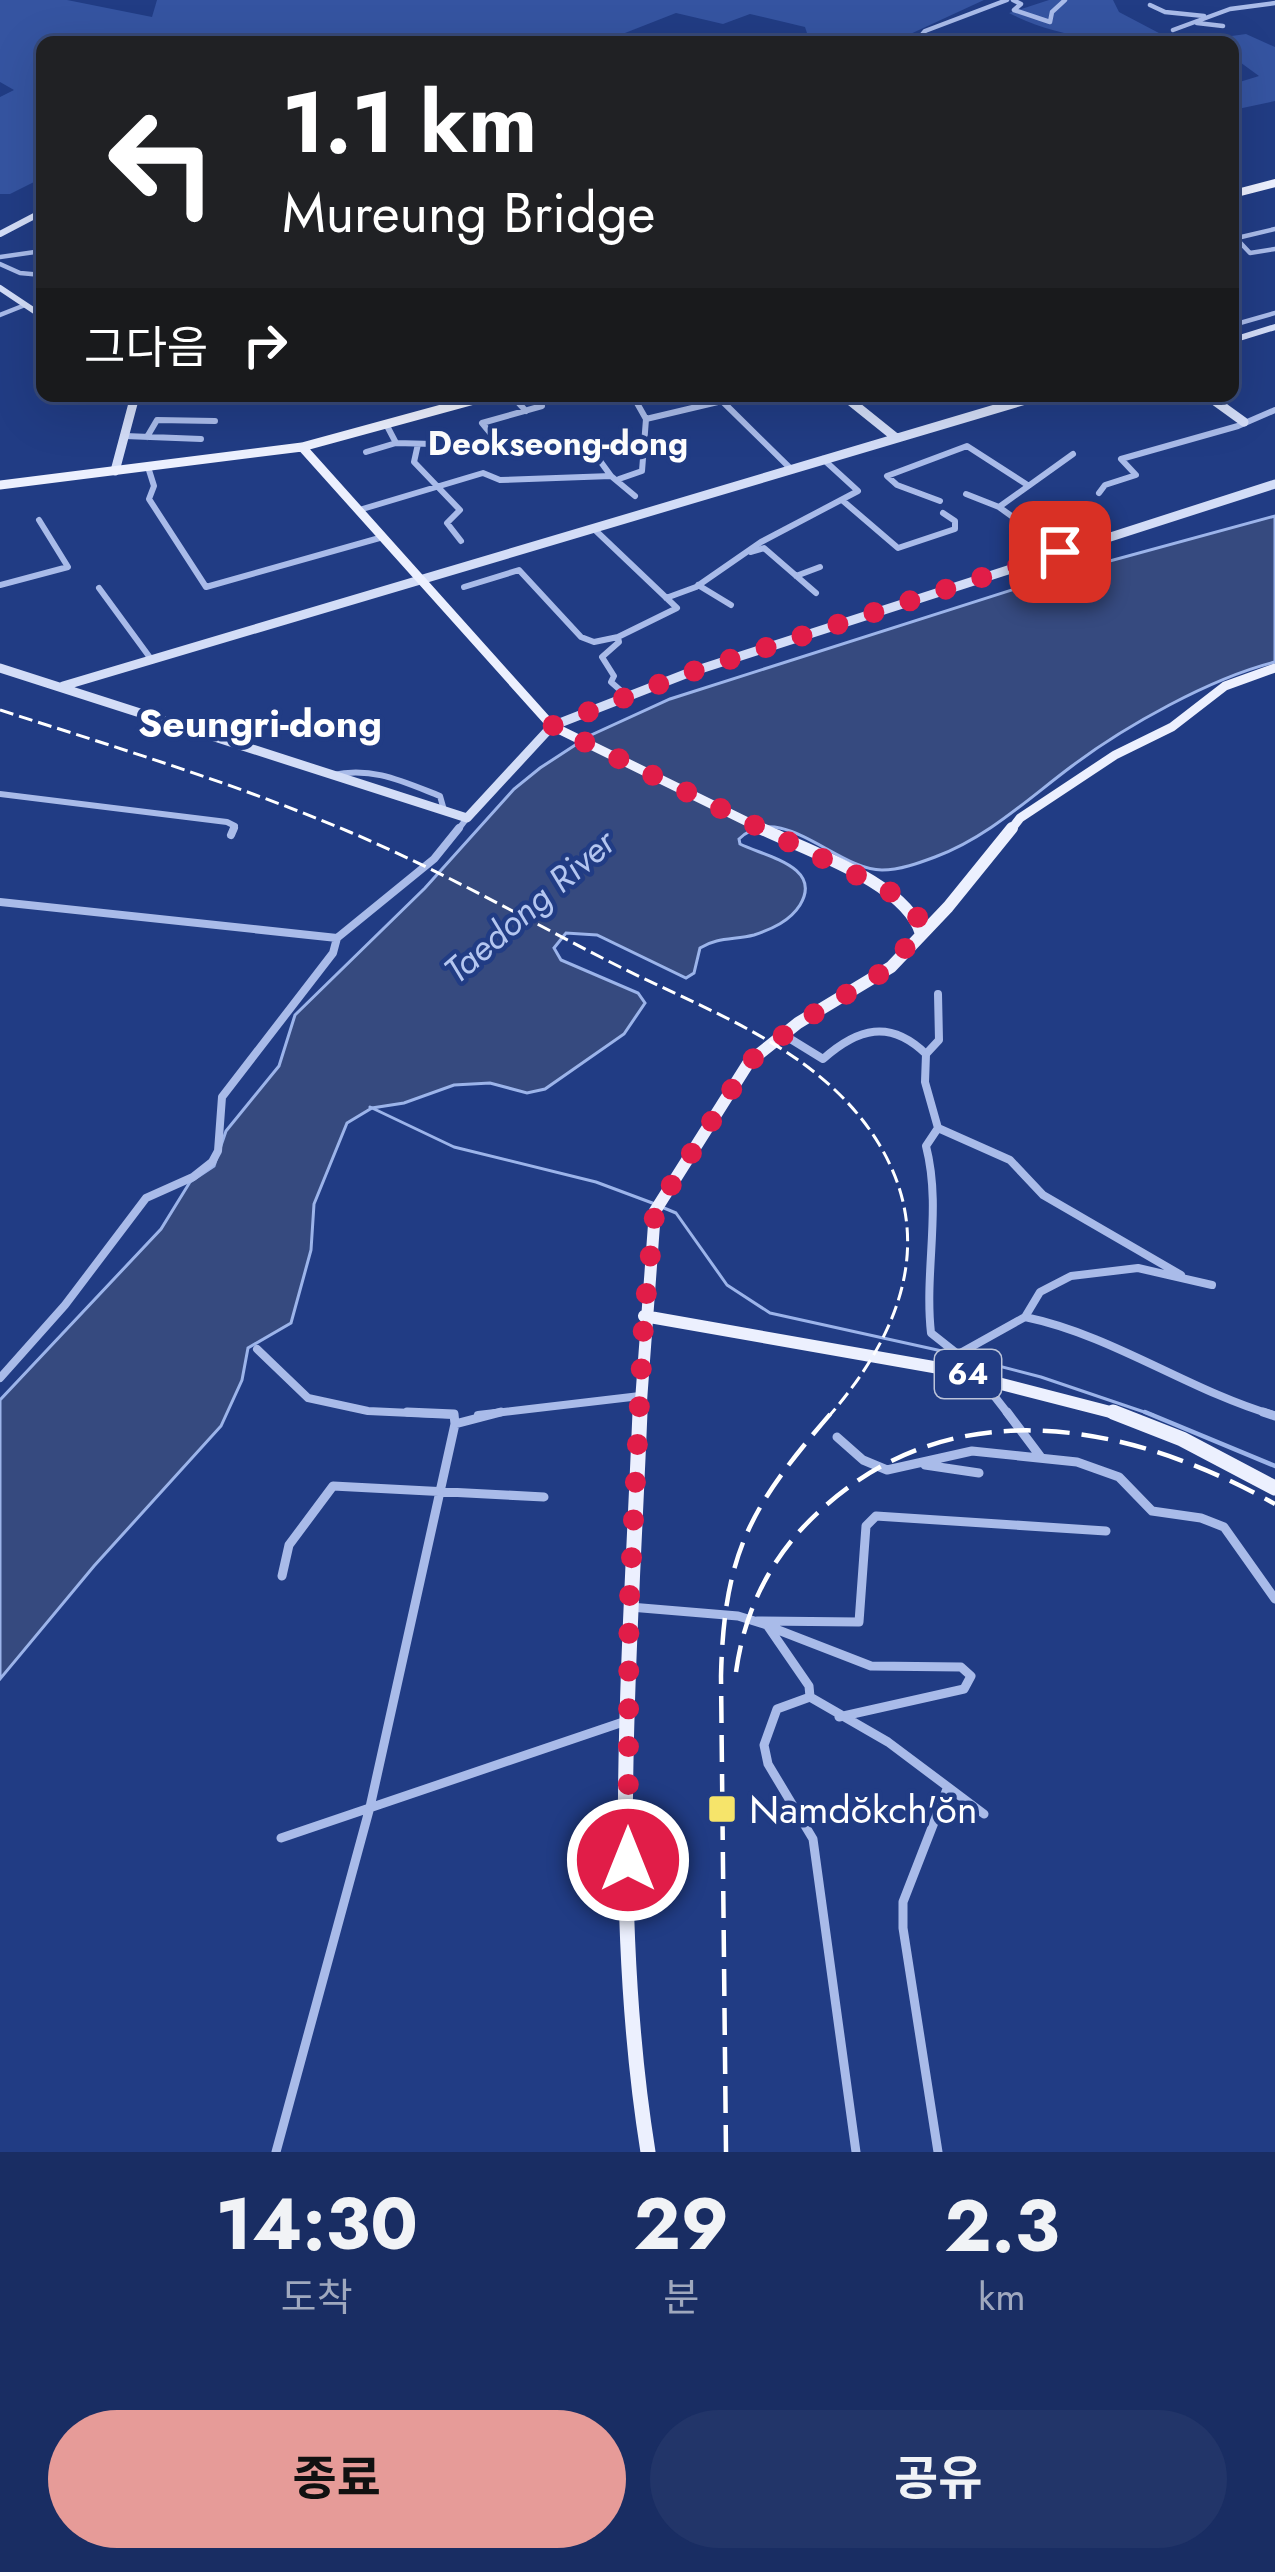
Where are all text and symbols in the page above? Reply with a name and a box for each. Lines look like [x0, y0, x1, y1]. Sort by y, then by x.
text: 1.1 km [282, 62, 537, 184]
icon: left [84, 84, 240, 240]
text: Mureung Bridge [282, 174, 655, 252]
icon: right [232, 312, 298, 378]
text: 그다음 [84, 315, 208, 380]
district label: Deokseong-dong [428, 420, 688, 467]
pin [1009, 501, 1111, 603]
icon: arrive [1027, 519, 1093, 585]
district label: Seungri-dong [138, 695, 382, 752]
water label: Taedong River [432, 816, 628, 995]
road number: 64 [935, 1350, 1001, 1398]
place label: Namdŏkch'ŏn [749, 1781, 977, 1838]
marker: Namdŏkch'ŏn [706, 1793, 738, 1825]
position arrow [565, 1797, 691, 1923]
text: 14:30 [215, 2172, 418, 2276]
text: 29 [633, 2172, 729, 2276]
text: 2.3 [944, 2174, 1059, 2278]
text: km [978, 2268, 1026, 2325]
text: 도착 [281, 2269, 353, 2326]
text: 분 [663, 2269, 699, 2326]
button: 종료 [48, 2410, 626, 2548]
button: 공유 [650, 2410, 1227, 2548]

